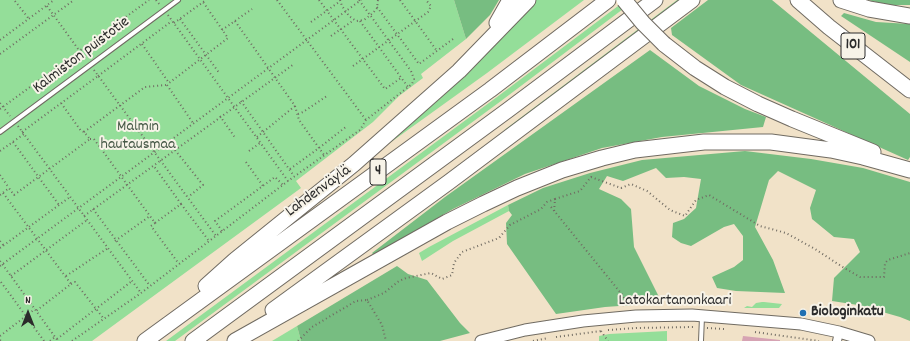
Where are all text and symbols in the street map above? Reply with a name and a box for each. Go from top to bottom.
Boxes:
street label: Kalmiston puistotie [30,13,134,99]
road number: 101 [841,33,865,59]
park label: Malmin hautausmaa [101,118,175,156]
road number: 4 [370,159,386,185]
street label: Lahdenväylä [283,162,355,222]
street label: Latokartanonkaari [619,292,731,312]
north arrow [8,293,48,333]
text: N [25,293,31,309]
place label: Biologinkatu [811,303,884,323]
marker: Biologinkatu [798,308,808,318]

